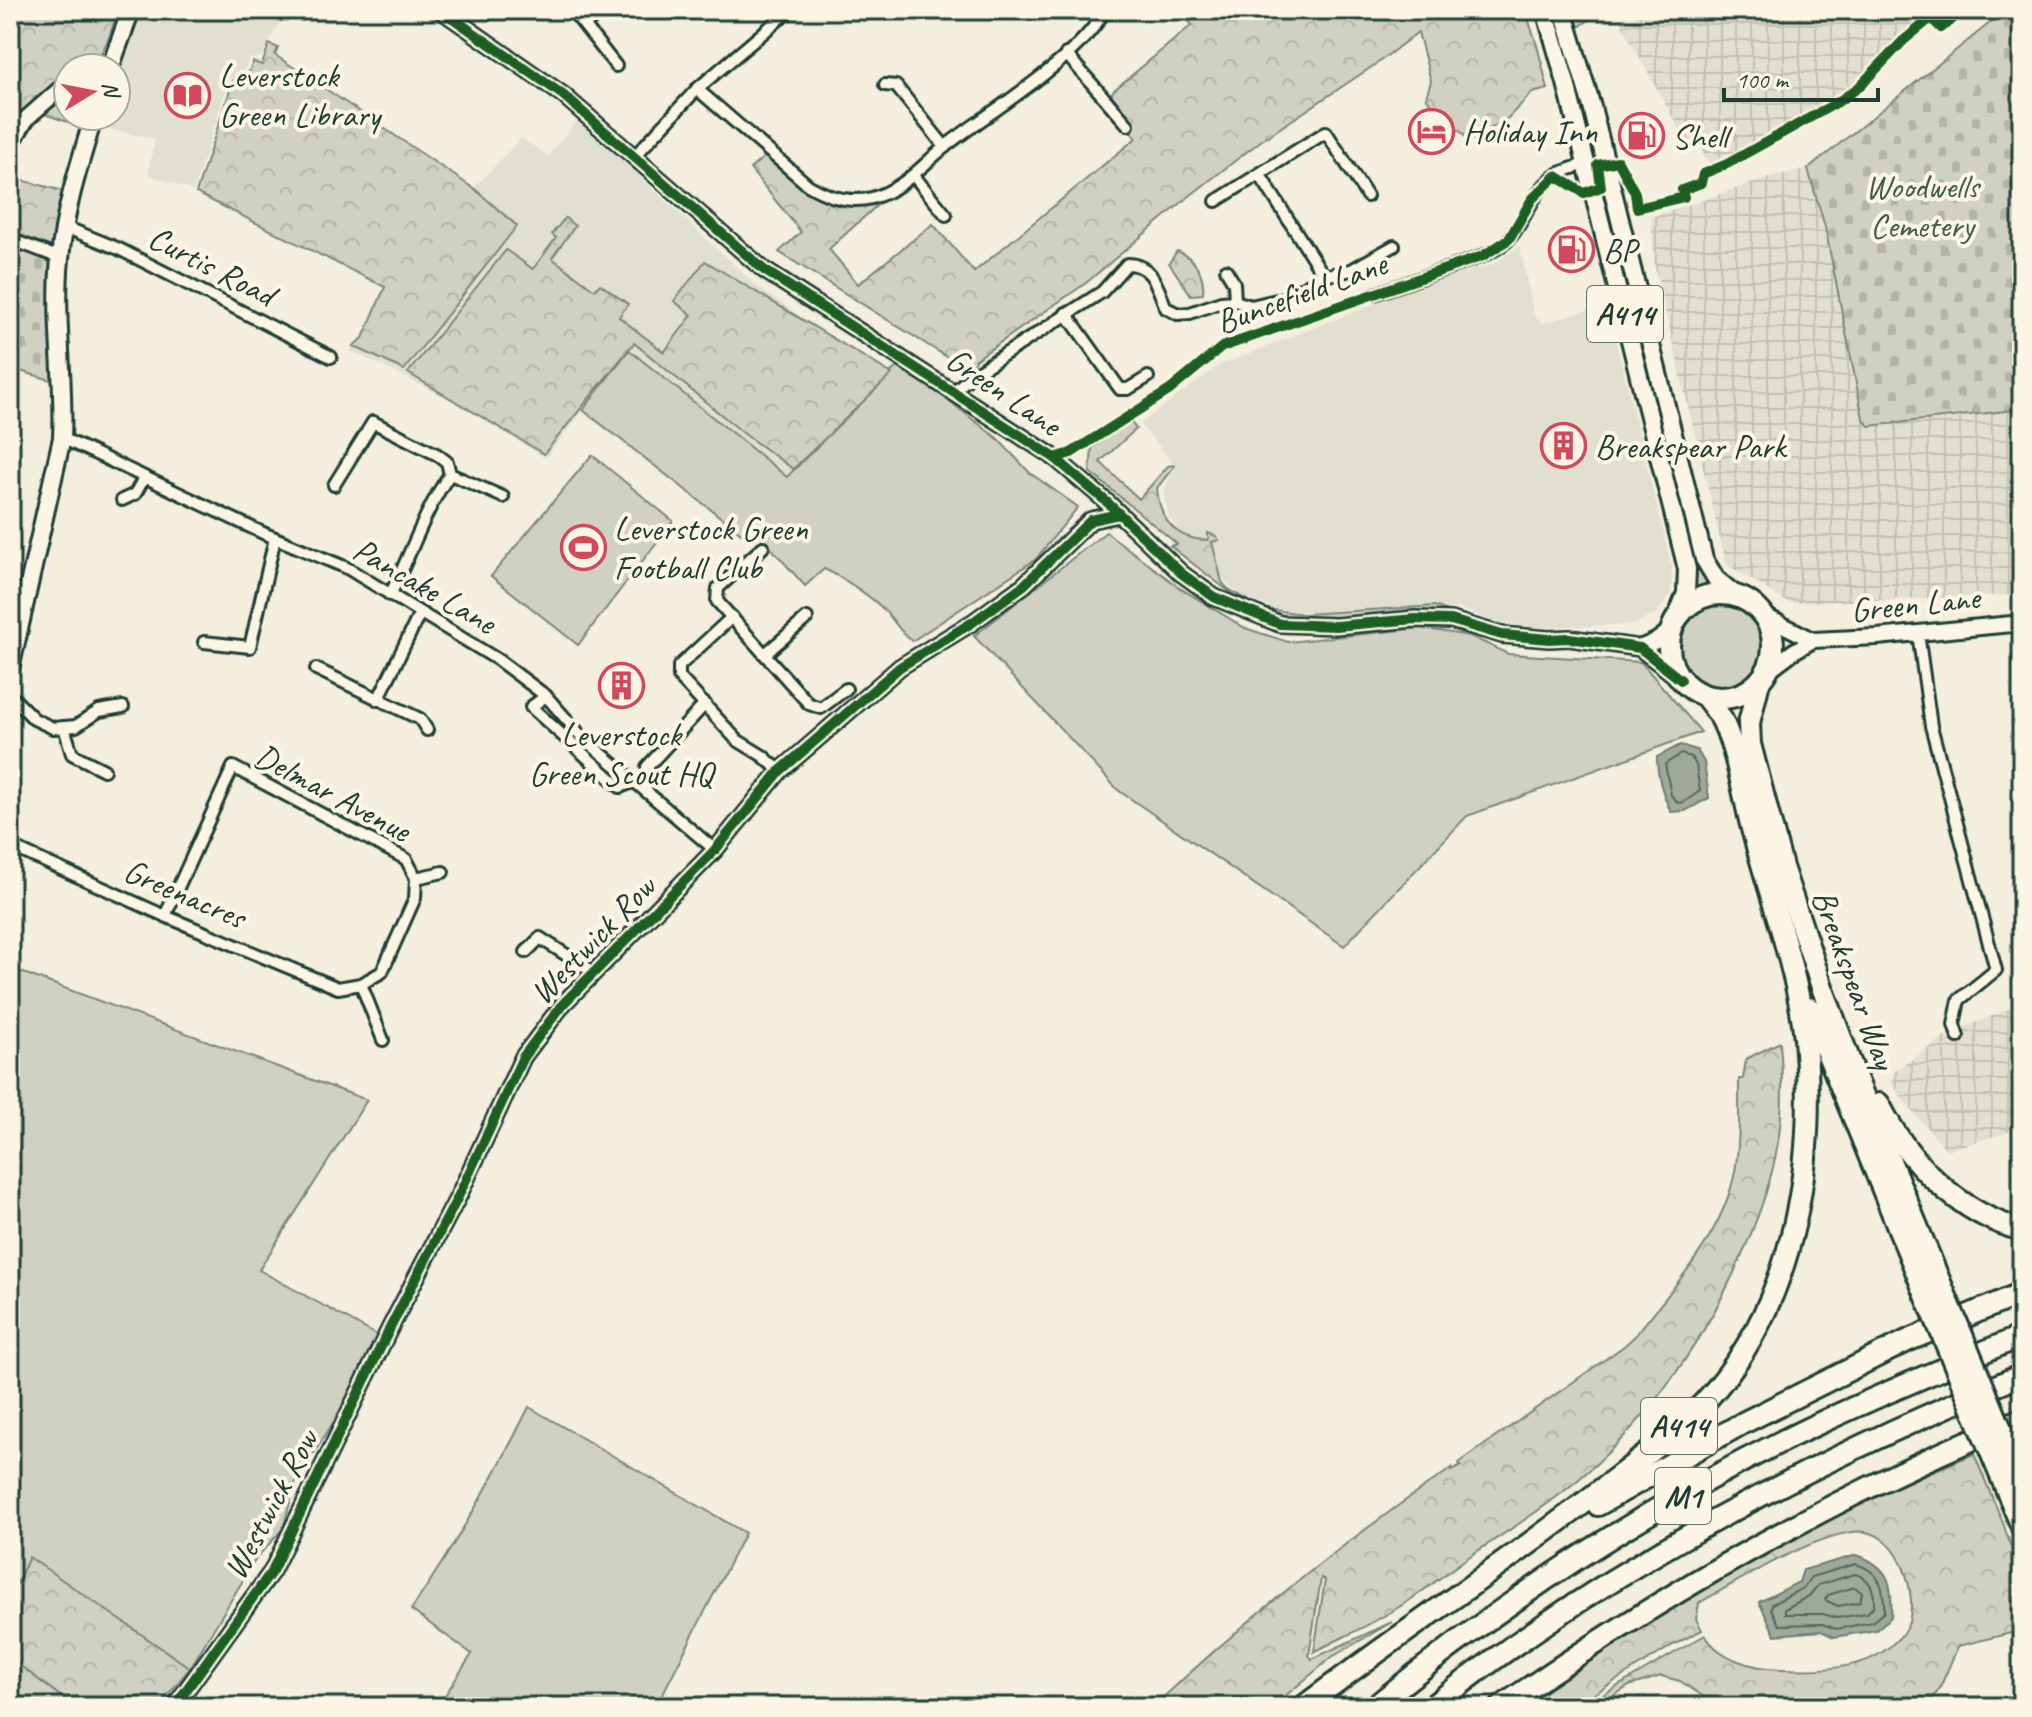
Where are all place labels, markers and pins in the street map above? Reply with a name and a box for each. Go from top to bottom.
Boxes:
place label: Leverstock Green Library [219,54,383,136]
library icon: Leverstock Green Library [164,71,212,119]
hotel icon: Holiday Inn [1408,107,1456,155]
place label: Holiday Inn [1463,110,1598,153]
fuel station icon: Shell [1617,112,1665,160]
place label: Shell [1672,115,1734,158]
fuel station icon: BP [1548,226,1596,274]
place label: BP [1603,229,1640,272]
building icon: Breakspear Park [1540,422,1588,470]
place label: Breakspear Park [1595,425,1788,468]
place label: Leverstock Green Football Club [614,507,808,589]
sports icon: Leverstock Green Football Club [559,524,607,572]
building icon: Leverstock Green Scout HQ [597,662,645,710]
place label: Leverstock Green Scout HQ [529,713,717,795]

